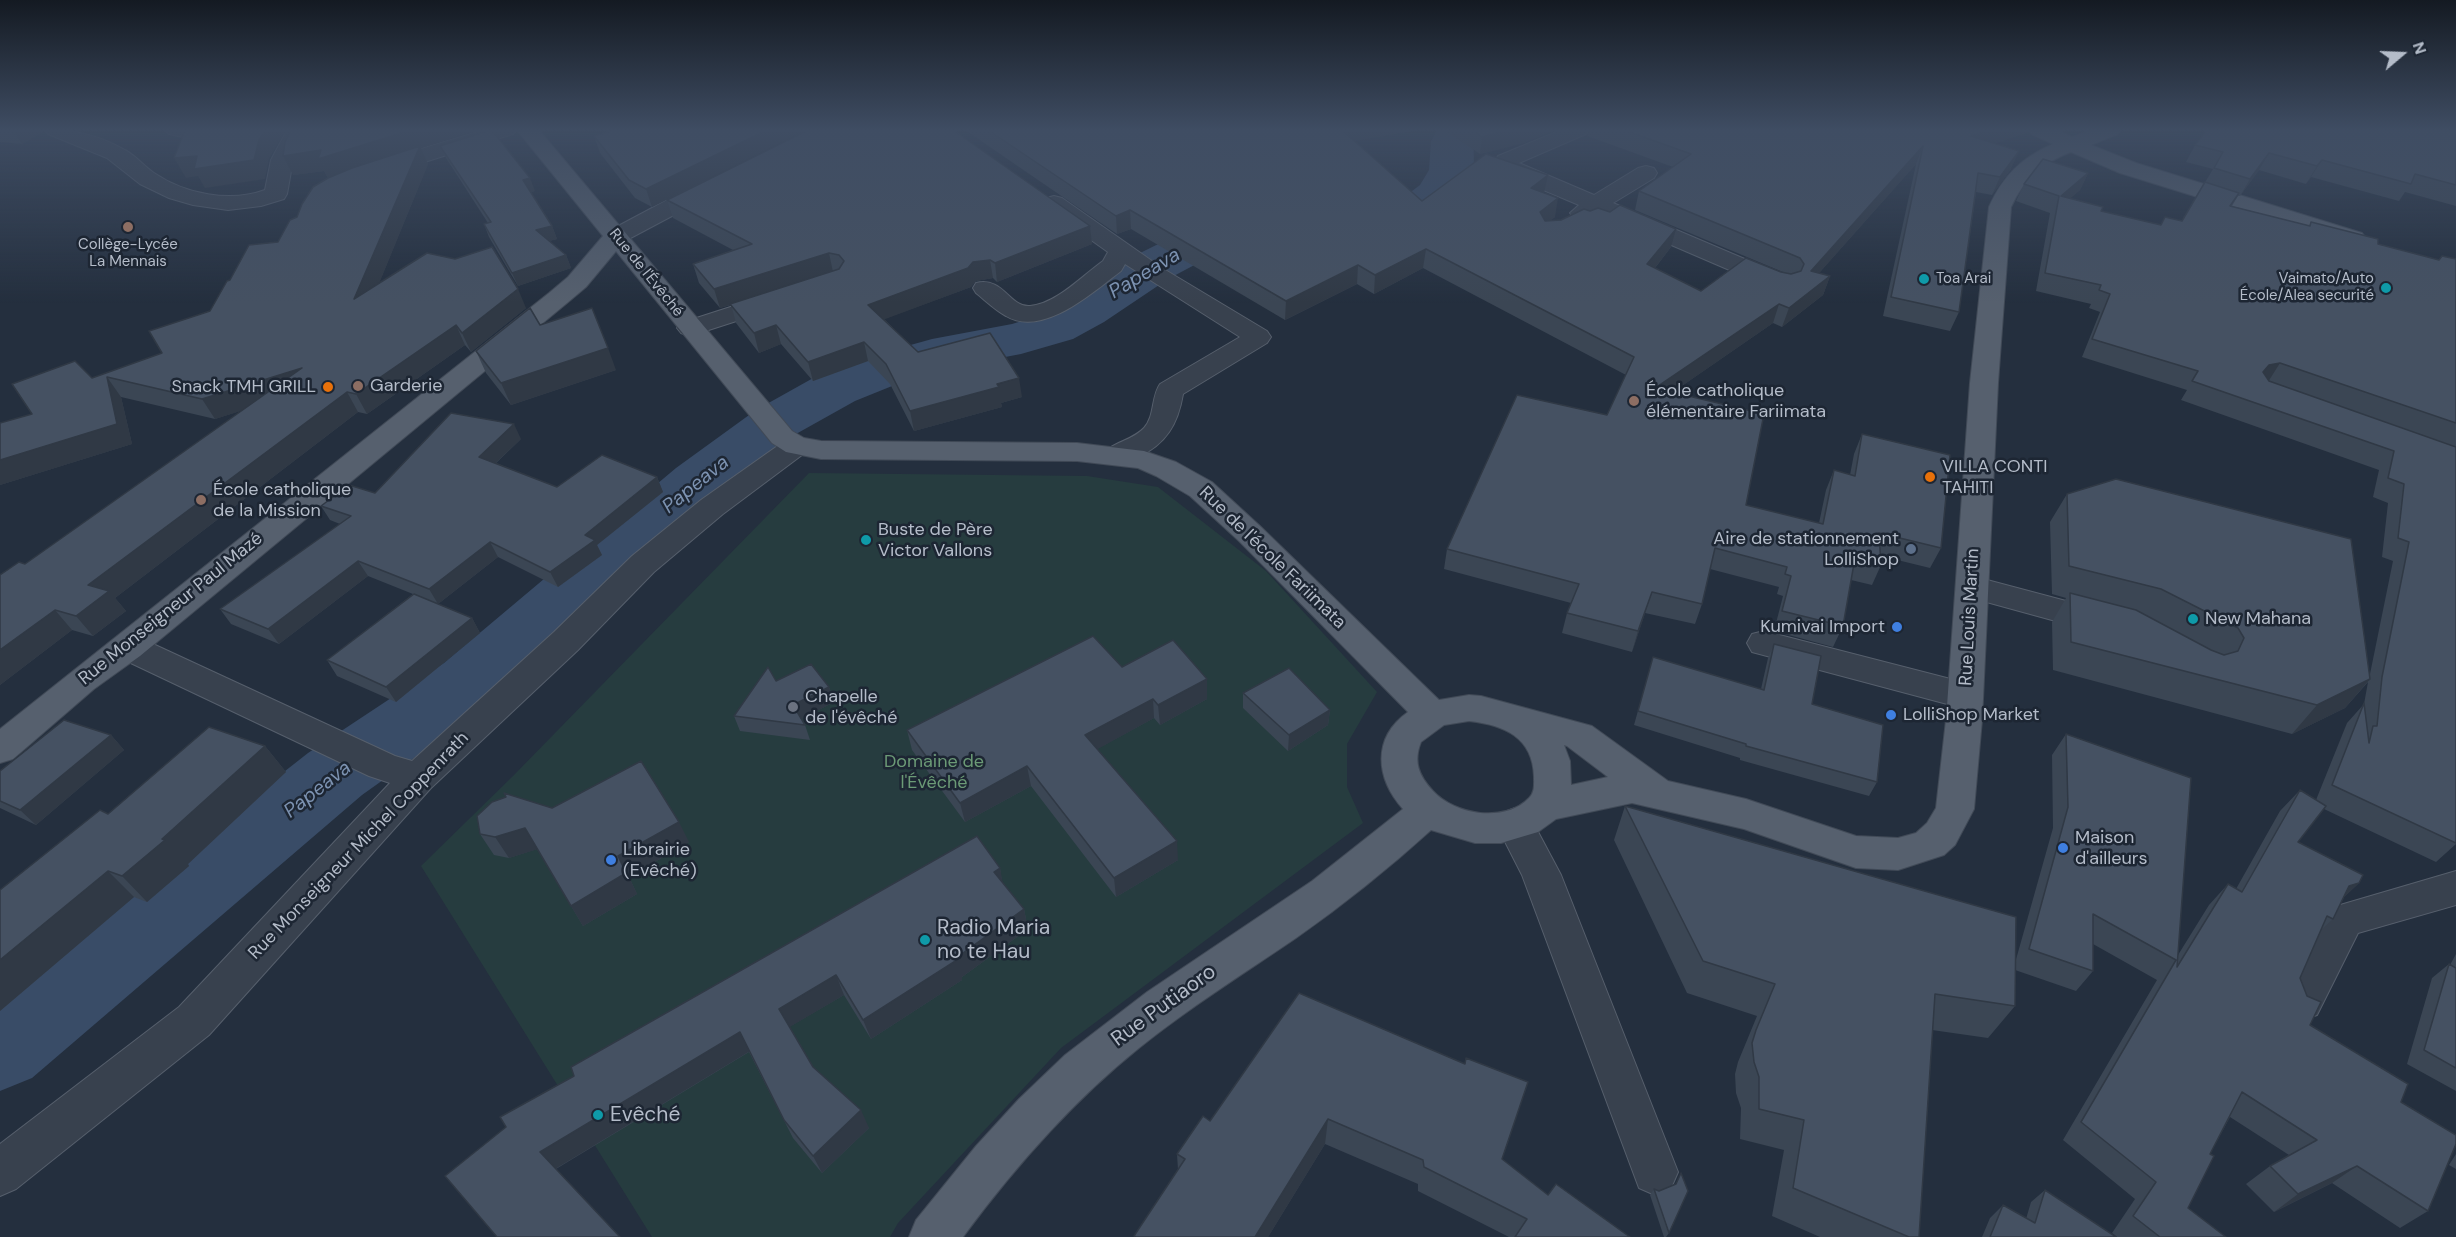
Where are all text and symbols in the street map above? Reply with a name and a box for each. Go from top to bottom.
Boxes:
north arrow [2372,24,2432,84]
text: N [2408,39,2431,57]
marker: Collège-Lycée La Mennais [121,220,135,234]
street label: Rue de l'Évêché [605,225,687,321]
place label: Collège-Lycée La Mennais [78,236,178,271]
water label: Papeava [1105,243,1185,305]
place label: Toa Arai [1936,270,1991,288]
place label: Vaimato/Auto École/Alea securité [2240,270,2374,305]
marker: Toa Arai [1917,272,1931,286]
marker: Vaimato/Auto École/Alea securité [2379,281,2393,295]
place label: Garderie [370,375,442,397]
place label: Snack TMH GRILL [171,376,316,398]
marker: Garderie [351,379,365,393]
marker: Snack TMH GRILL [321,380,335,394]
place label: École catholique élémentaire Fariimata [1646,380,1826,422]
marker: École catholique élémentaire Fariimata [1627,394,1641,408]
water label: Papeava [658,451,734,519]
place label: VILLA CONTI TAHITI [1942,456,2048,498]
marker: VILLA CONTI TAHITI [1923,470,1937,484]
place label: École catholique de la Mission [213,479,351,522]
street label: Rue de l'école Fariimata [1194,482,1350,634]
marker: École catholique de la Mission [194,493,208,507]
place label: Buste de Père Victor Vallons [878,519,993,562]
street label: Rue Monseigneur Paul Mazé [75,528,267,690]
place label: Aire de stationnement LolliShop [1713,528,1899,570]
marker: Buste de Père Victor Vallons [859,533,873,547]
marker: Aire de stationnement LolliShop [1904,542,1918,556]
street label: Rue Louis Martin [1956,548,1984,686]
place label: New Mahana [2205,608,2311,630]
marker: New Mahana [2186,612,2200,626]
place label: Kumivai Import [1760,616,1885,638]
marker: Kumivai Import [1890,620,1904,634]
place label: Chapelle de l'évêché [805,686,897,728]
marker: Chapelle de l'évêché [786,700,800,714]
place label: LolliShop Market [1903,704,2040,726]
marker: LolliShop Market [1884,708,1898,722]
street label: Rue Monseigneur Michel Coppenrath [244,728,474,964]
park label: Domaine de l'Évêché [884,751,984,794]
water label: Papeava [280,756,356,824]
place label: Maison d'ailleurs [2075,827,2148,870]
place label: Librairie (Evêché) [623,839,697,882]
marker: Maison d'ailleurs [2056,841,2070,855]
marker: Librairie (Evêché) [604,853,618,867]
place label: Radio Maria no te Hau [937,915,1050,965]
marker: Radio Maria no te Hau [918,933,932,947]
street label: Rue Putiaoro [1107,960,1221,1052]
place label: Evêché [610,1102,680,1128]
marker: Evêché [591,1108,605,1122]

